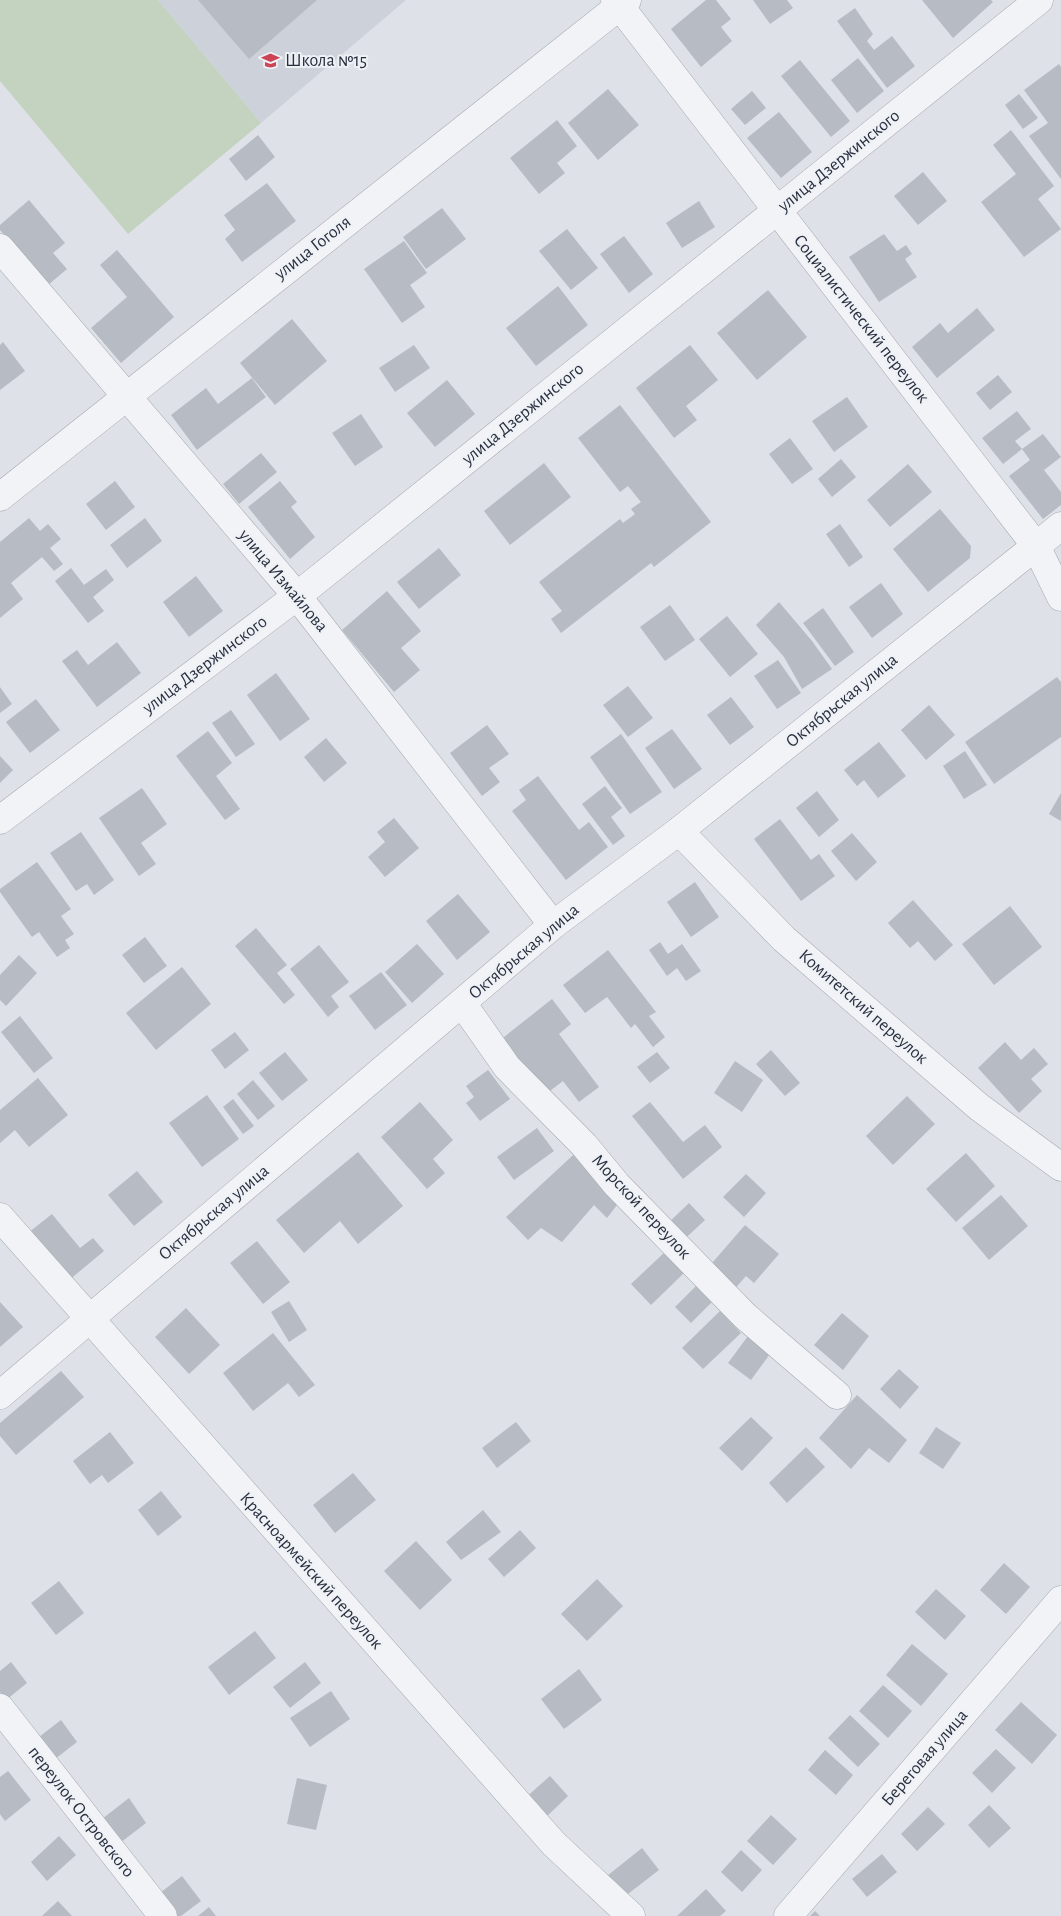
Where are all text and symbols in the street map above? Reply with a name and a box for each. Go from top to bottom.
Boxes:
school or university icon: Школа №15 [261,51,281,71]
place label: Школа №15 [285,52,367,70]
street label: улица Дзержинского [774,107,903,216]
street label: улица Гоголя [271,213,355,284]
street label: Социалистический переулок [790,231,933,407]
street label: улица Дзержинского [458,360,587,469]
street label: улица Измайлова [234,526,331,636]
street label: улица Дзержинского [139,613,271,718]
street label: Октябрьская улица [782,650,901,751]
street label: Октябрьская улица [465,900,583,1003]
street label: Комитетский переулок [795,946,932,1068]
street label: Морской переулок [588,1151,694,1263]
street label: Октябрьская улица [155,1161,273,1264]
street label: Красноармейский переулок [236,1489,386,1653]
street label: Береговая улица [879,1706,971,1810]
street label: переулок Островского [24,1743,138,1881]

